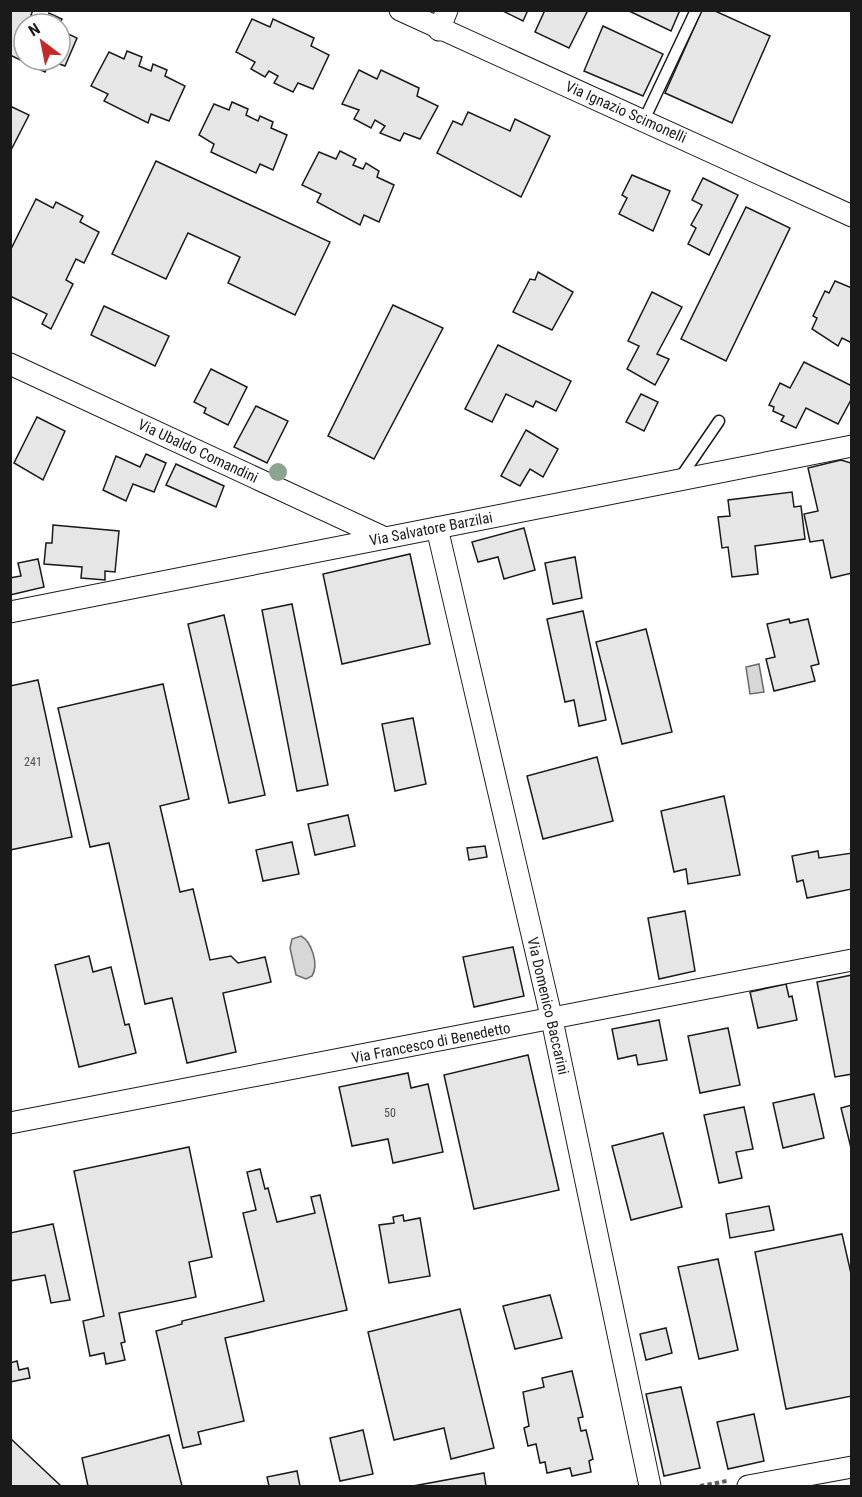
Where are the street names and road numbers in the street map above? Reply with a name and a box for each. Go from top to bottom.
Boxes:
street label: Via Ignazio Scimonelli [563,77,689,147]
street label: Via Ubaldo Comandini [135,415,261,487]
street label: Via Salvatore Barzilai [368,508,494,550]
street label: Via Domenico Baccarini [523,935,573,1077]
street label: Via Francesco di Benedetto [350,1019,512,1067]

